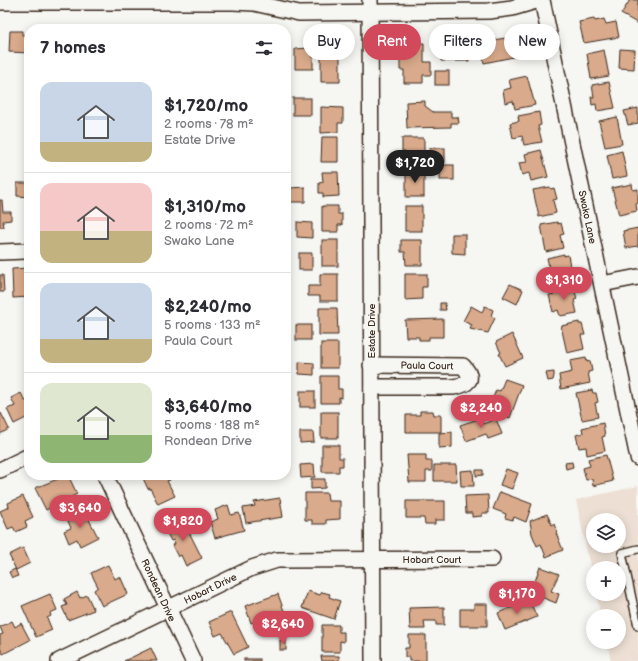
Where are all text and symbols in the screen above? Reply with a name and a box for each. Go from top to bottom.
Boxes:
chip: Buy [303,24,355,60]
chip: Rent [363,24,421,60]
chip: Filters [429,24,496,60]
chip: New [504,24,560,60]
icon: filters [253,37,275,59]
text: 7 homes [40,38,106,58]
text: $1,720/mo [164,96,248,116]
icon: home [72,98,120,146]
text: 2 rooms · 78 m² [164,116,254,132]
text: Estate Drive [164,132,235,148]
pin: $1,720 [382,150,448,184]
text: $1,720 [395,155,435,171]
street label: Swako Lane [576,189,599,245]
text: $1,310/mo [164,197,246,217]
icon: home [72,199,120,247]
text: 2 rooms · 72 m² [164,217,254,233]
text: Swako Lane [164,233,234,249]
pin: $1,310 [531,267,597,301]
text: $1,310 [545,272,583,288]
text: $2,240/mo [164,297,251,317]
icon: home [72,299,120,347]
street label: Estate Drive [366,303,378,358]
text: 5 rooms · 133 m² [164,317,261,333]
text: Paula Court [164,333,233,349]
street label: Paula Court [401,360,453,372]
pin: $2,240 [448,395,514,429]
text: $3,640/mo [164,397,252,417]
icon: home [72,399,120,447]
text: $2,240 [460,400,502,416]
text: 5 rooms · 188 m² [164,417,260,433]
text: Rondean Drive [164,433,252,449]
pin: $3,640 [47,495,113,529]
text: $3,640 [59,500,101,516]
pin: $1,820 [150,508,216,542]
text: $1,820 [163,513,203,529]
map controls [586,513,626,649]
button: layers [586,513,626,553]
street label: Hobart Court [403,554,461,566]
street label: Rondean Drive [138,557,178,624]
button: + [586,561,626,601]
street label: Hobart Drive [182,571,239,607]
pin: $1,170 [484,581,550,615]
text: $1,170 [498,586,536,602]
button: − [586,609,626,649]
pin: $2,640 [250,611,316,645]
text: $2,640 [262,616,304,632]

